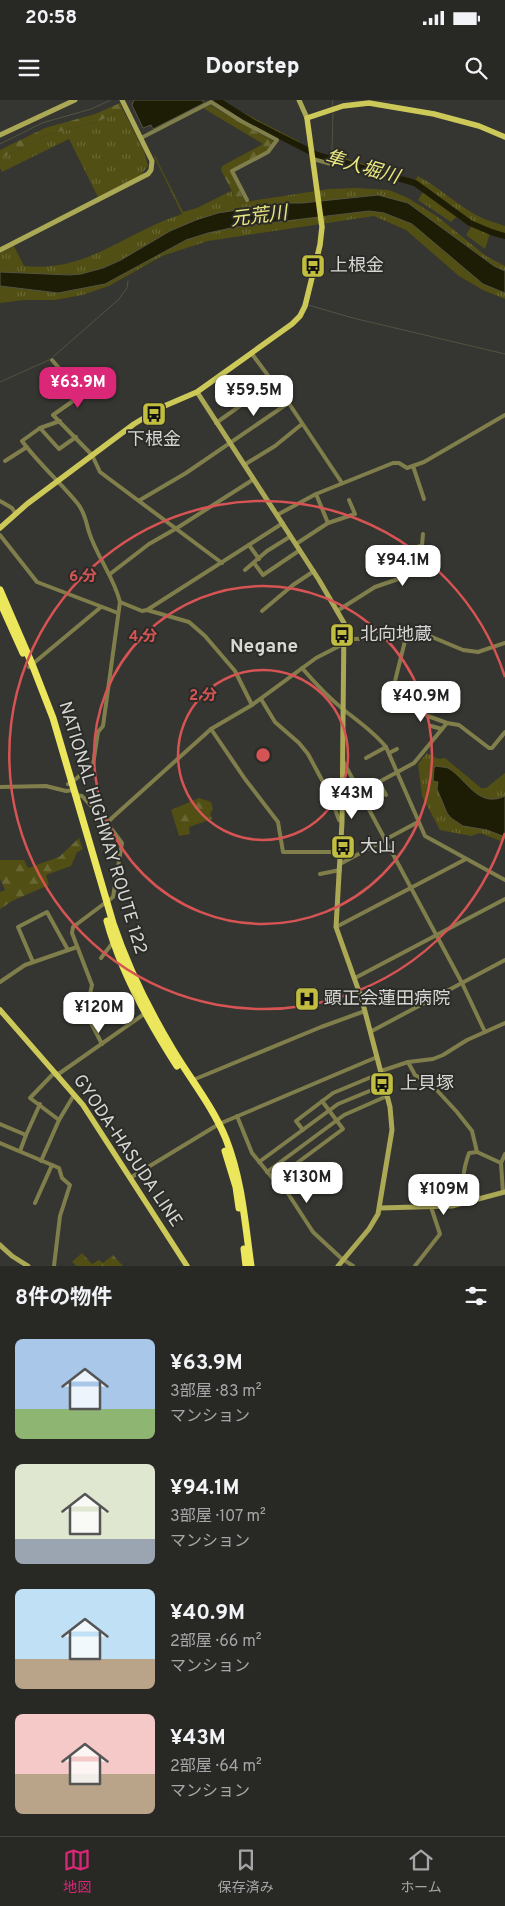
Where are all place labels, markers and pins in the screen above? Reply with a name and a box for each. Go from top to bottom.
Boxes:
bus stop icon: 上根金 [300,253,326,279]
place label: 上根金 [330,255,384,278]
pin: ¥63.9M [37,366,119,409]
pin: ¥59.5M [213,374,295,417]
bus stop icon: 下根金 [141,401,167,427]
place label: 下根金 [127,429,181,452]
pin: ¥94.1M [362,544,444,587]
bus stop icon: 北向地蔵 [329,622,355,648]
place label: 北向地蔵 [360,624,432,647]
pin: ¥40.9M [380,680,462,723]
centre of rings [254,746,272,764]
pin: ¥43M [322,778,382,820]
bus stop icon: 大山 [330,834,356,860]
place label: 大山 [360,836,396,859]
hospital icon: 顕正会蓮田病院 [294,986,320,1012]
place label: 顕正会蓮田病院 [324,988,450,1011]
pin: ¥120M [64,992,134,1034]
bus stop icon: 上貝塚 [369,1071,395,1097]
place label: 上貝塚 [400,1073,454,1096]
pin: ¥130M [272,1162,342,1204]
pin: ¥109M [409,1174,479,1216]

